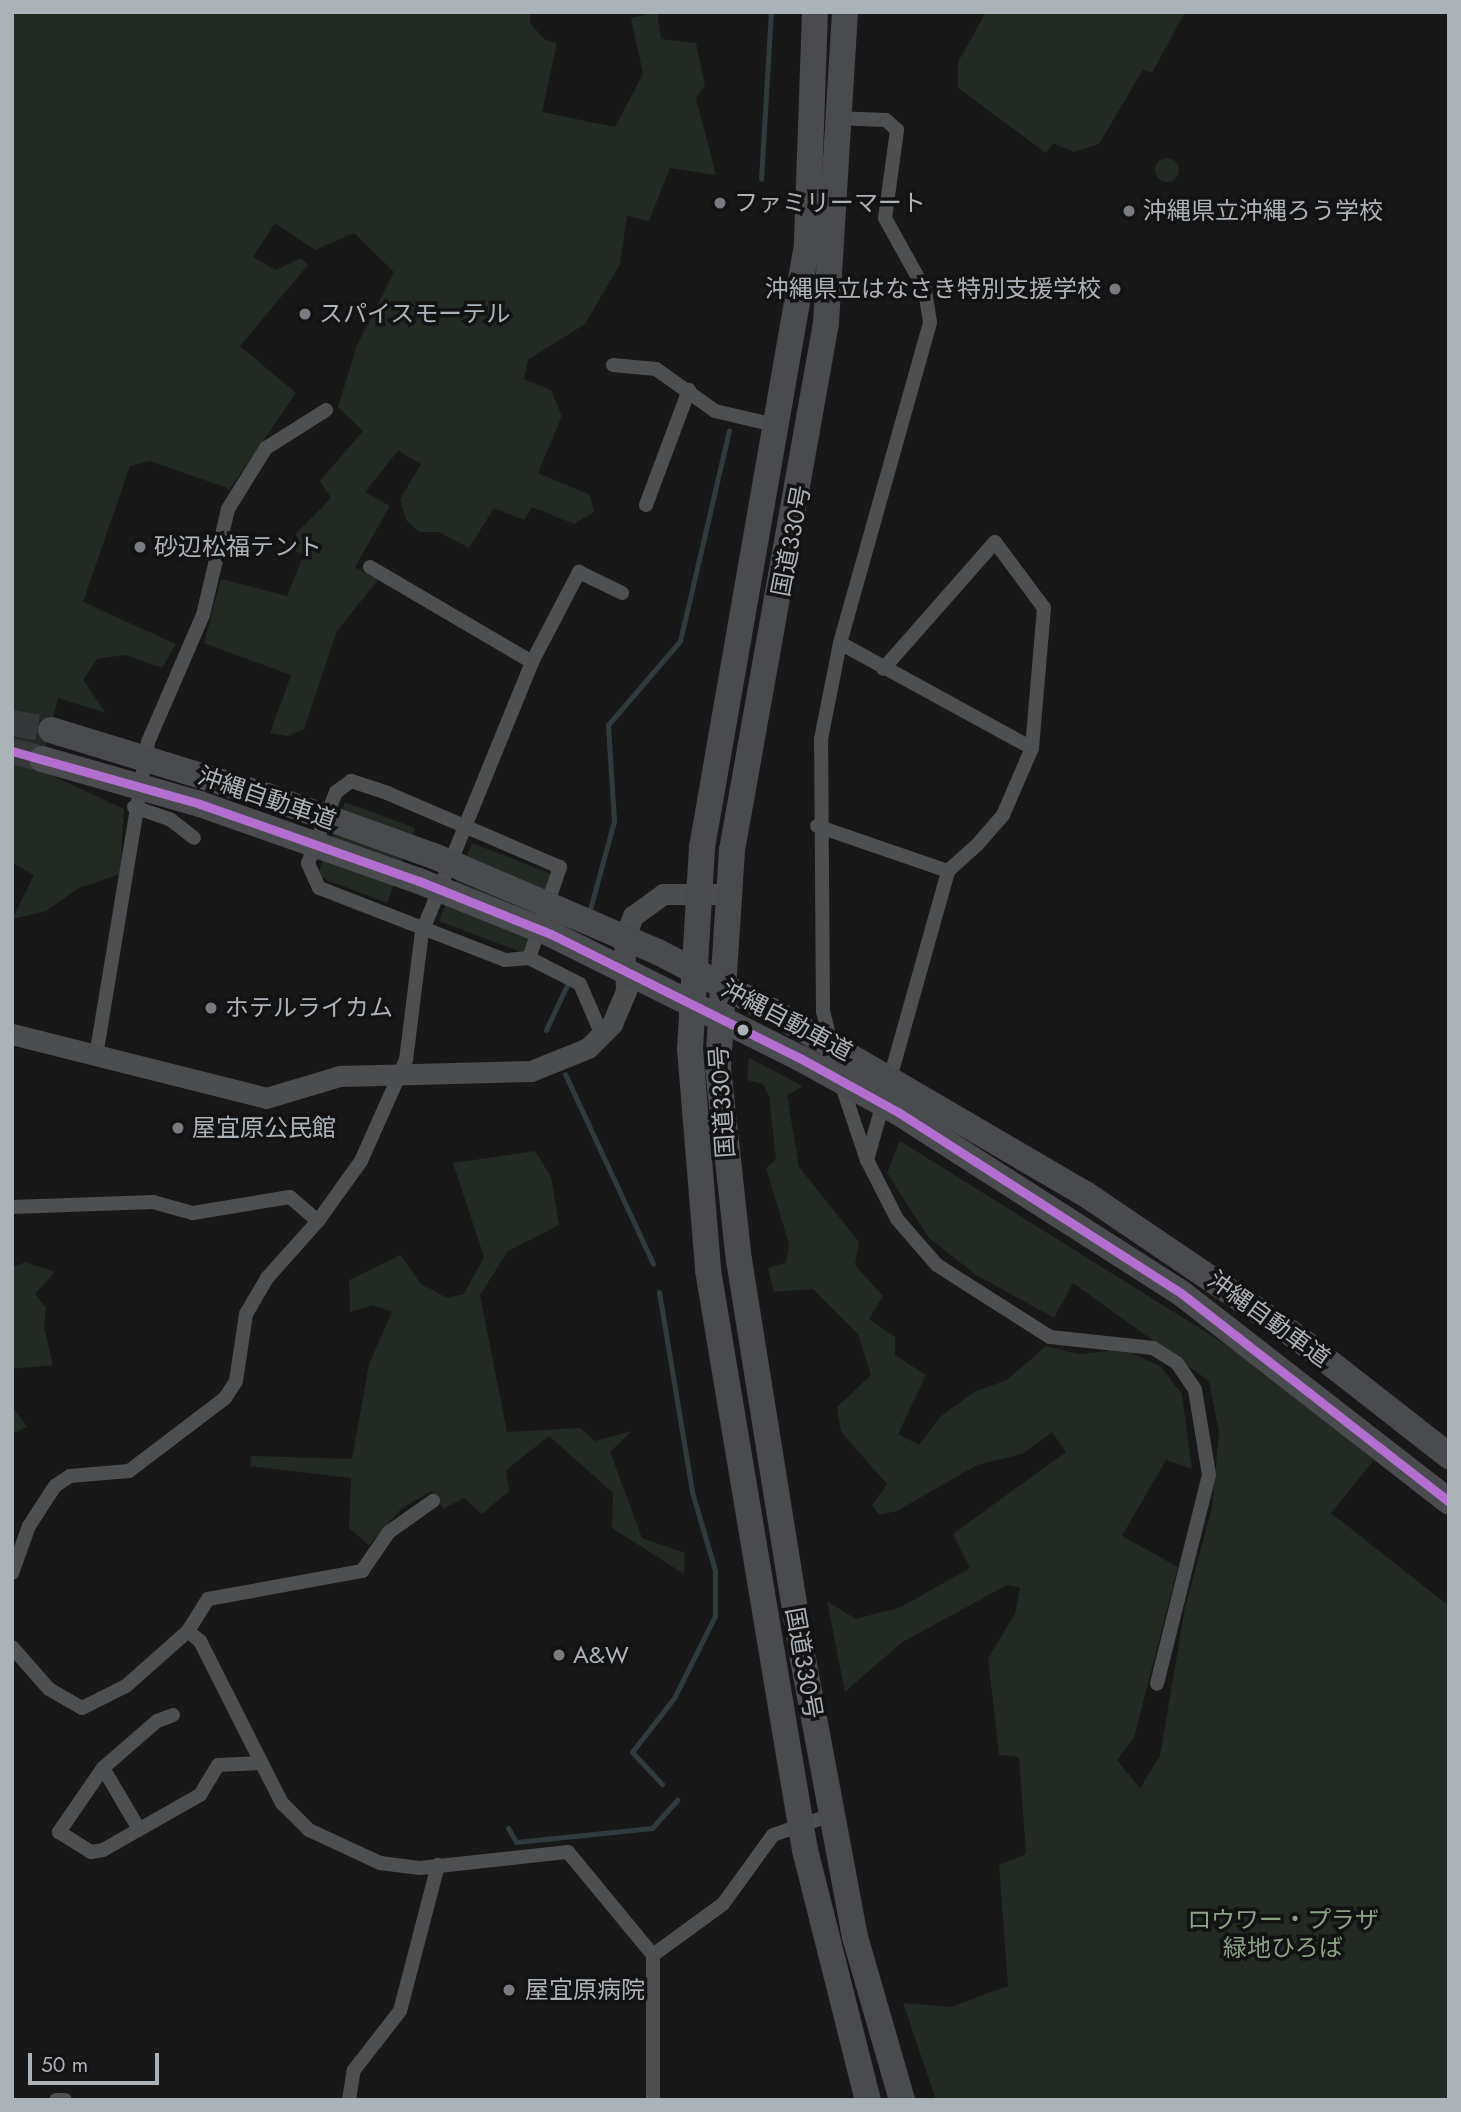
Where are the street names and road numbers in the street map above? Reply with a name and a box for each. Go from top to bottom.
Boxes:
street label: 国道330号 [766,483,816,599]
street label: 沖縄自動車道 [194,761,340,835]
street label: 沖縄自動車道 [717,973,857,1067]
street label: 国道330号 [704,1045,740,1159]
street label: 沖縄自動車道 [1202,1265,1336,1373]
street label: 国道330号 [780,1605,828,1721]

